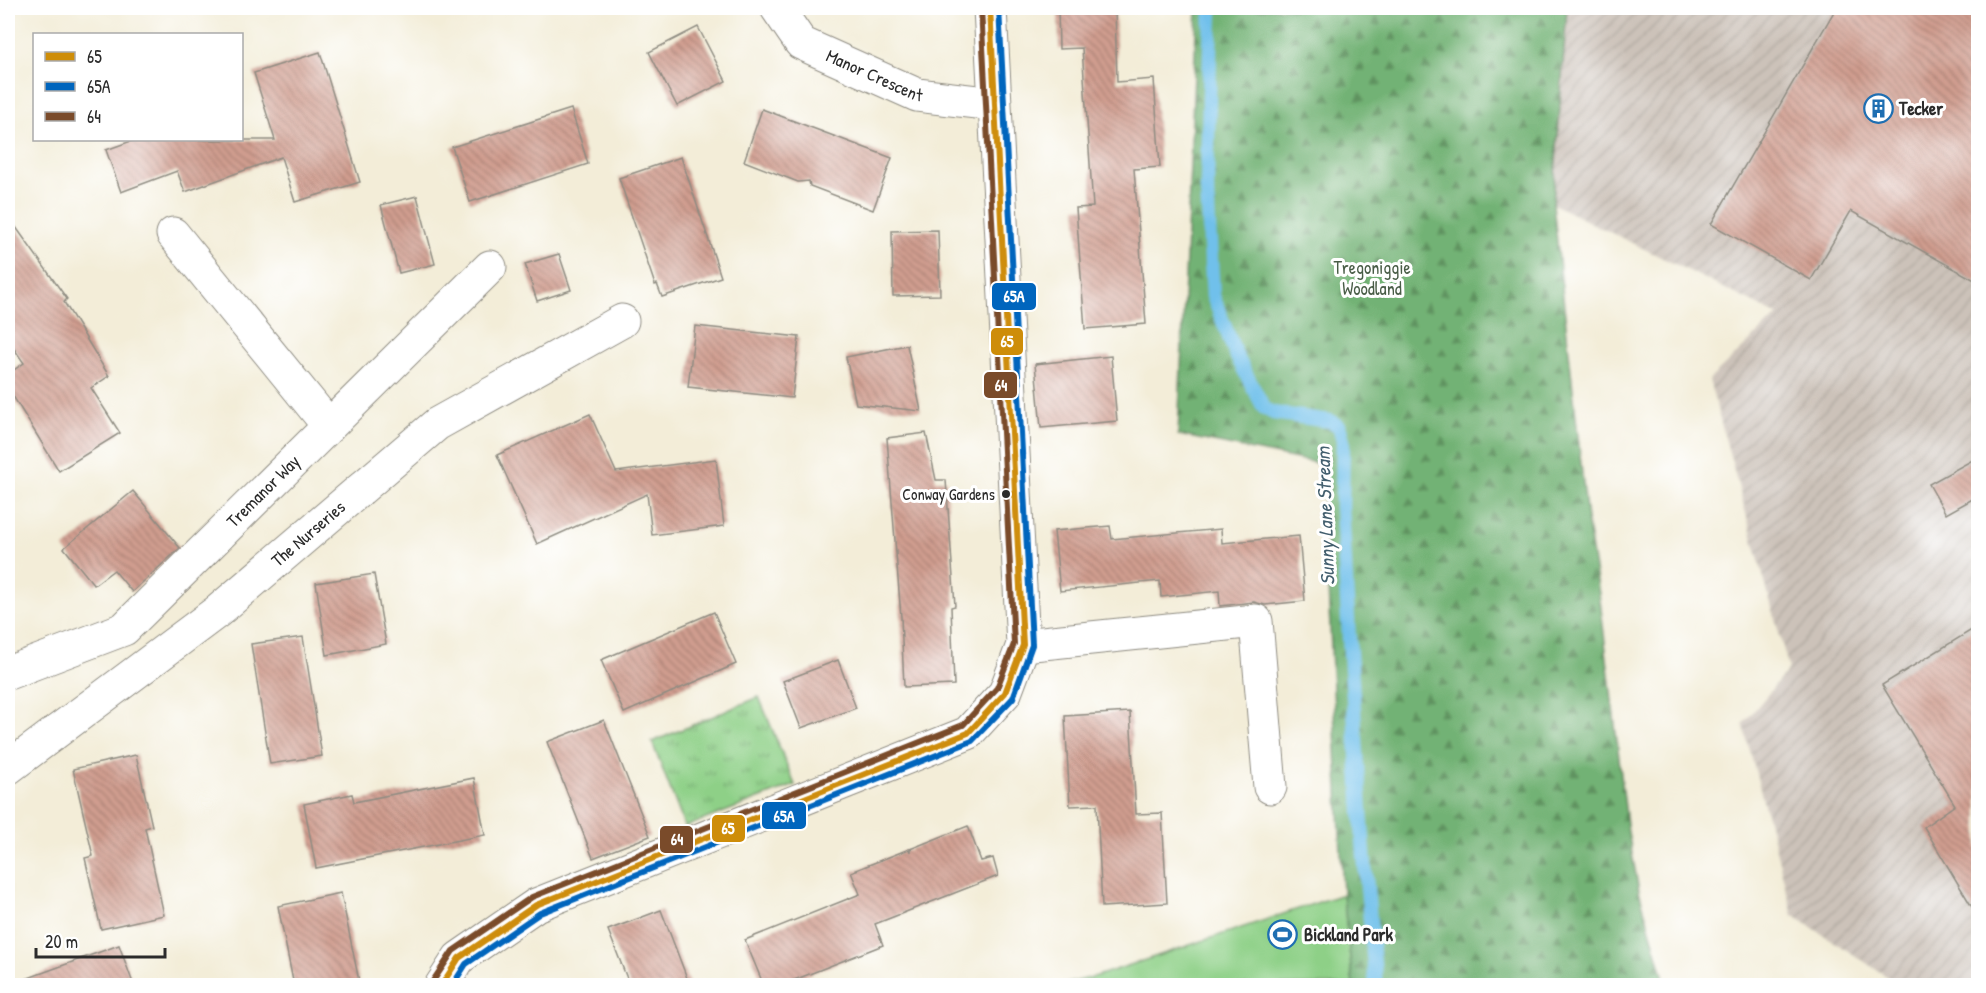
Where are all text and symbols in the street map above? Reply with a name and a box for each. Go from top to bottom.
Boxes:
legend [33,33,243,141]
street label: Manor Crescent [822,43,925,108]
text: 65 [87,44,102,69]
text: 65A [87,74,111,99]
building icon: Tecker [1862,93,1894,125]
place label: Tecker [1898,96,1943,121]
text: 64 [87,104,101,129]
park label: Tregoniggie Woodland [1333,255,1411,301]
line badge: 65A [991,282,1037,311]
text: 65A [1004,285,1025,307]
line badge: 65 [990,327,1024,356]
text: 65 [1000,330,1014,352]
line badge: 64 [983,371,1018,399]
text: 64 [995,374,1007,396]
water label: Sunny Lane Stream [1309,445,1341,586]
street label: Tremanor Way [221,449,305,533]
place label: Conway Gardens [902,483,995,505]
marker: Conway Gardens [1000,488,1012,500]
street label: The Nurseries [266,495,350,572]
line badge: 65A [761,801,807,830]
text: 65A [774,805,795,827]
line badge: 65 [711,814,746,843]
text: 65 [721,817,735,839]
line badge: 64 [659,825,694,854]
text: 64 [671,828,683,850]
sports icon: Bickland Park [1267,919,1299,951]
scale bar [36,921,165,959]
place label: Bickland Park [1304,922,1393,947]
text: 20 m [45,929,78,954]

